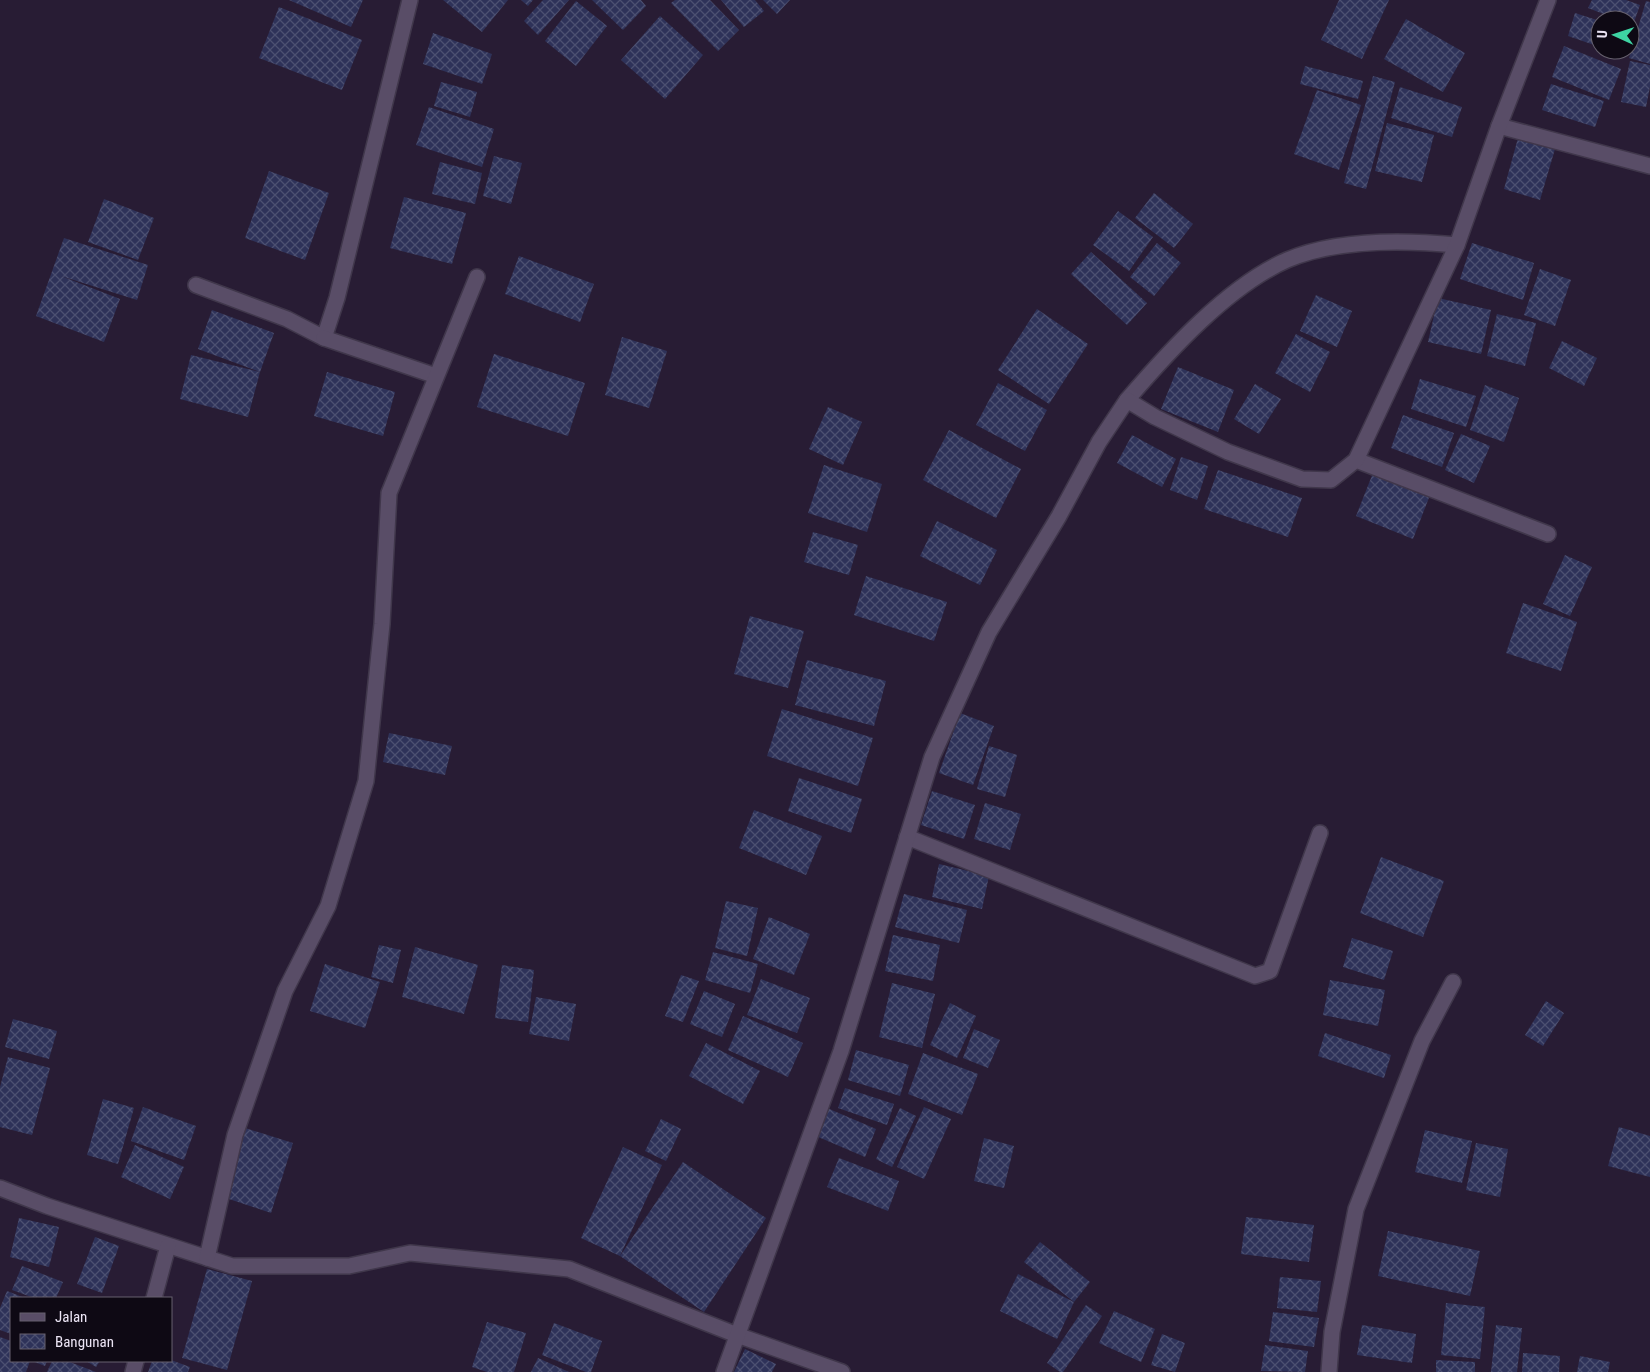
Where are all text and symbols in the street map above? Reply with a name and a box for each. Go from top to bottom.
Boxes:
north arrow [1590,10,1640,60]
text: U [1594,30,1610,39]
legend [10,1297,172,1362]
text: Jalan [55,1308,87,1326]
text: Bangunan [55,1333,114,1351]

